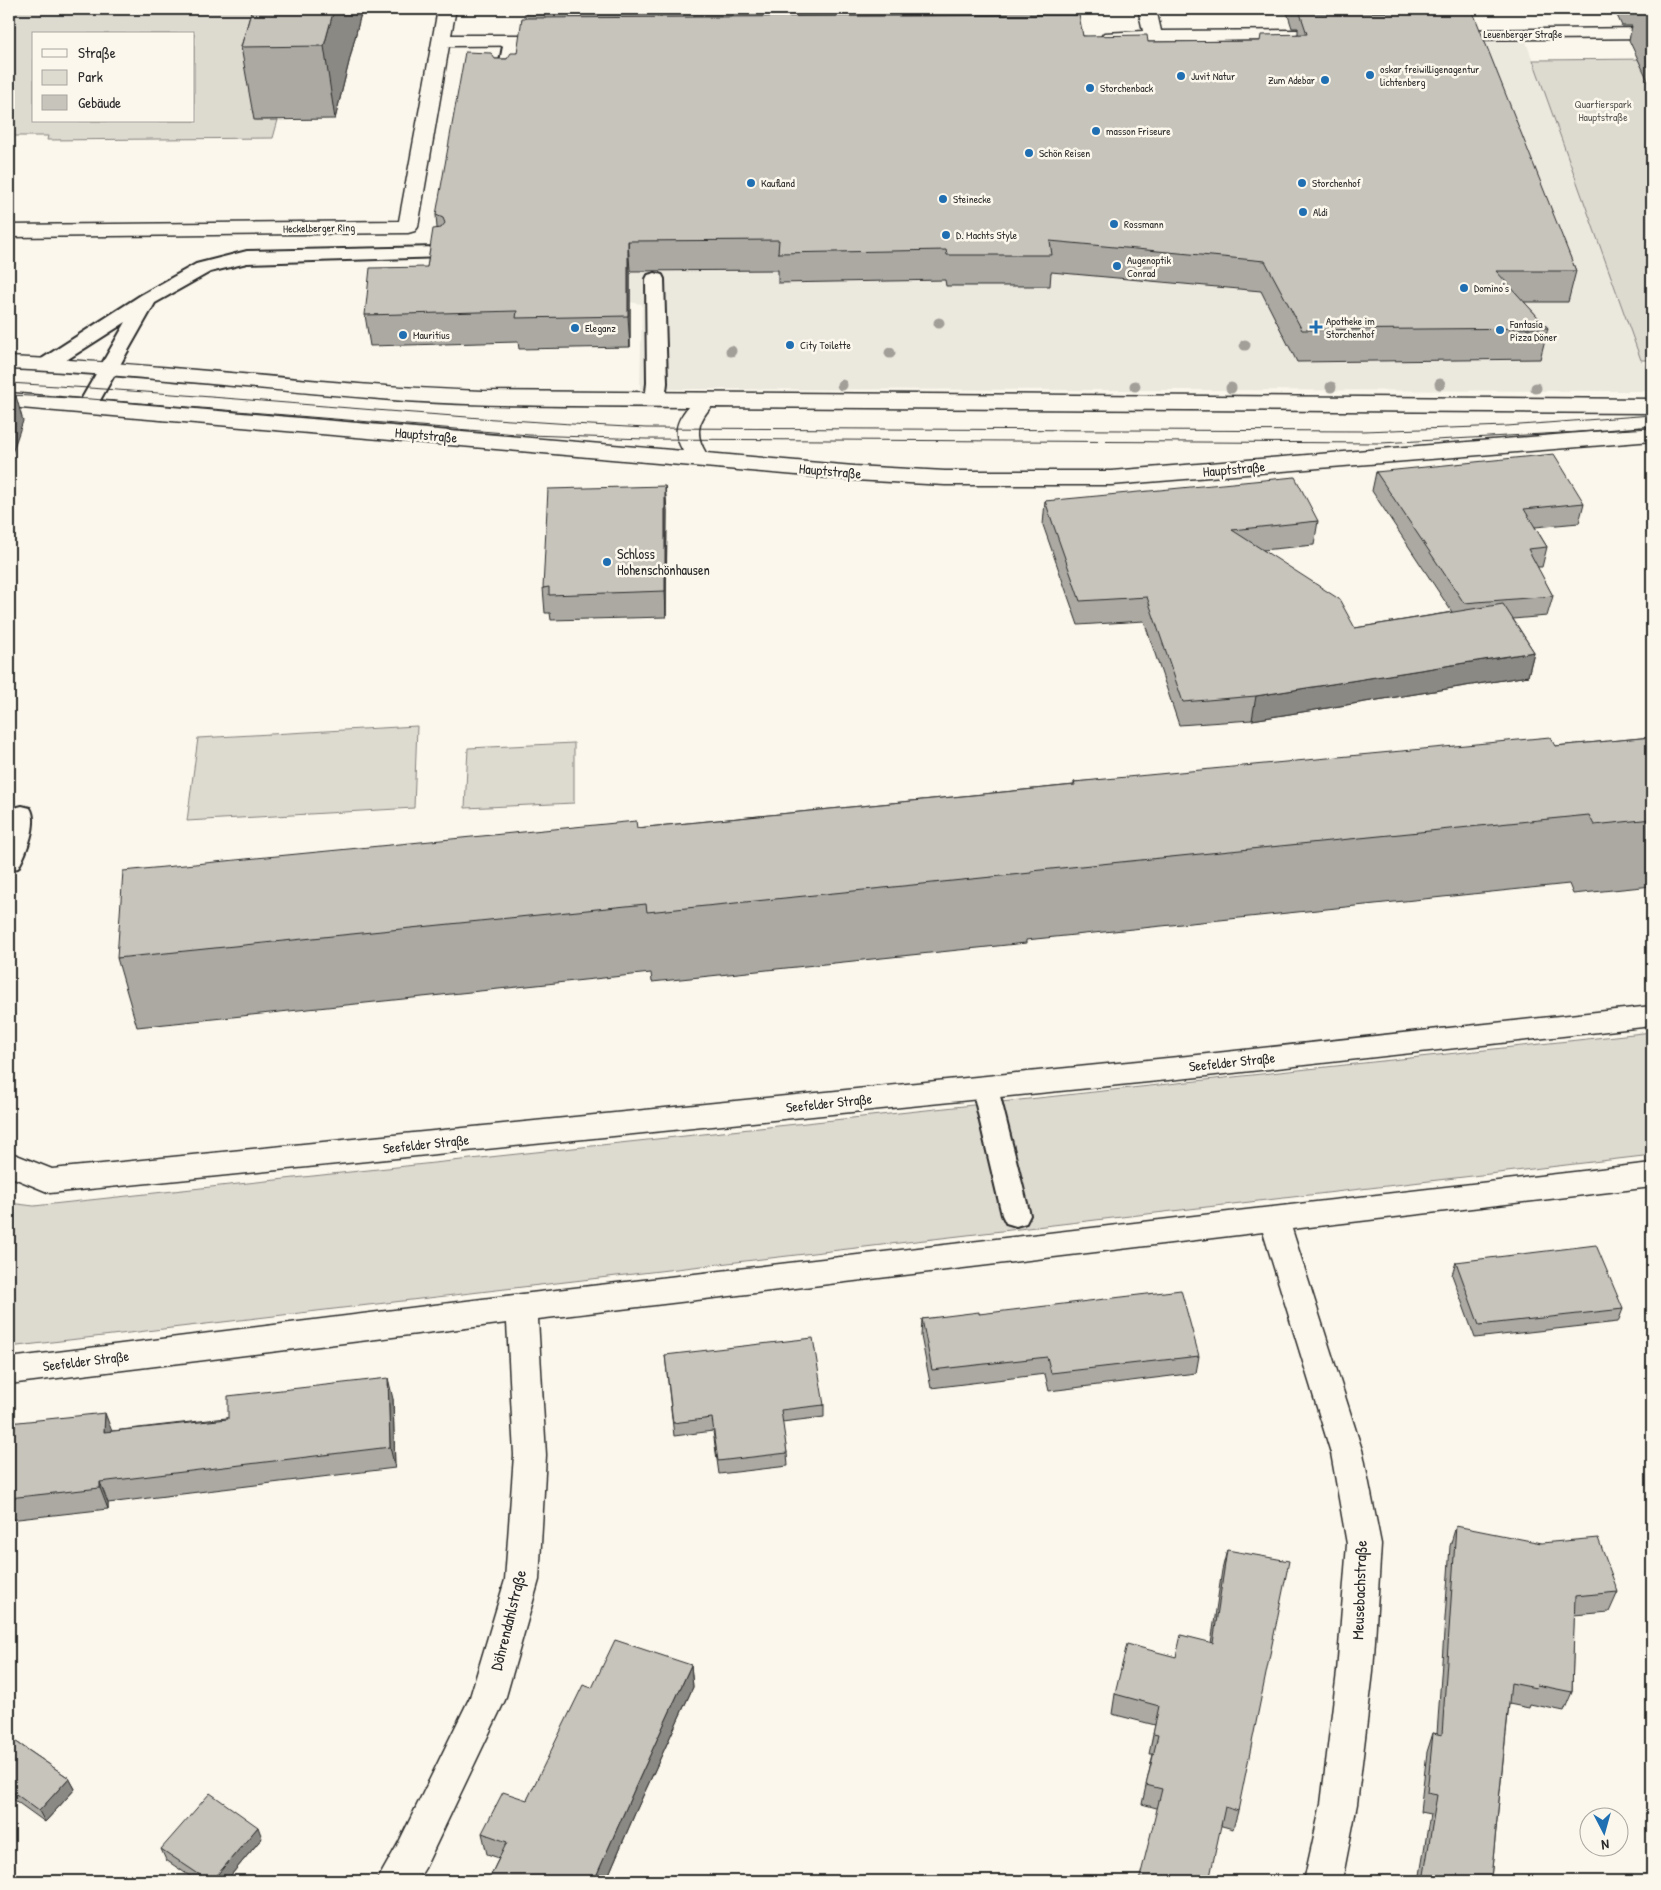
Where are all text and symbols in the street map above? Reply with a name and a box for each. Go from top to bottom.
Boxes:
street label: Leuenberger Straße [1484,27,1563,41]
legend [32,32,195,122]
text: Straße [78,42,116,63]
place label: oskar freiwilligenagentur lichtenberg [1380,62,1480,89]
text: Park [78,66,103,87]
place label: Juvit Natur [1191,69,1236,83]
marker: oskar freiwilligenagentur lichtenberg [1364,69,1376,81]
marker: Juvit Natur [1175,70,1187,82]
place label: Zum Adebar [1268,73,1316,87]
marker: Zum Adebar [1319,74,1331,86]
place label: Storchenback [1100,81,1154,95]
marker: Storchenback [1084,82,1096,94]
text: Gebäude [78,92,121,113]
park label: Quartierspark Hauptstraße [1574,97,1632,124]
place label: masson Friseure [1106,124,1171,138]
marker: masson Friseure [1090,125,1102,137]
place label: Schön Reisen [1039,146,1090,160]
marker: Schön Reisen [1023,147,1035,159]
place label: Kaufland [761,176,795,190]
place label: Storchenhof [1312,176,1361,190]
marker: Kaufland [745,177,757,189]
marker: Storchenhof [1296,177,1308,189]
place label: Steinecke [953,192,992,206]
marker: Steinecke [937,193,949,205]
place label: Aldi [1313,205,1328,219]
marker: Aldi [1297,206,1309,218]
place label: Rossmann [1124,217,1164,231]
marker: Rossmann [1108,218,1120,230]
street label: Heckelberger Ring [283,220,355,236]
place label: D. Machts Style [956,228,1018,242]
marker: D. Machts Style [940,229,952,241]
place label: Augenoptik Conrad [1127,253,1171,280]
marker: Augenoptik Conrad [1111,260,1123,272]
place label: Domino's [1474,281,1509,295]
marker: Domino's [1458,282,1470,294]
place label: Apotheke im Storchenhof [1326,314,1375,341]
place label: Fantasia Pizza Döner [1509,317,1558,344]
place label: Eleganz [585,321,616,335]
marker: Apotheke im Storchenhof [1310,321,1322,333]
marker: Eleganz [569,322,581,334]
marker: Fantasia Pizza Döner [1494,324,1506,336]
place label: Mauritius [413,328,450,342]
marker: Mauritius [397,329,409,341]
place label: City Toilette [800,338,851,352]
marker: City Toilette [784,339,796,351]
street label: Hauptstraße [394,422,458,448]
street label: Hauptstraße [1202,456,1266,482]
street label: Hauptstraße [798,458,862,484]
place label: Schloss Hohenschönhausen [617,544,710,579]
marker: Schloss Hohenschönhausen [601,556,613,568]
street label: Seefelder Straße [1188,1047,1277,1076]
street label: Seefelder Straße [785,1088,874,1117]
street label: Seefelder Straße [382,1129,471,1158]
street label: Seefelder Straße [42,1346,131,1376]
street label: Meusebachstraße [1346,1539,1372,1640]
street label: Döhrendahlstraße [485,1567,531,1673]
north arrow [1578,1808,1628,1858]
text: N [1600,1836,1610,1855]

